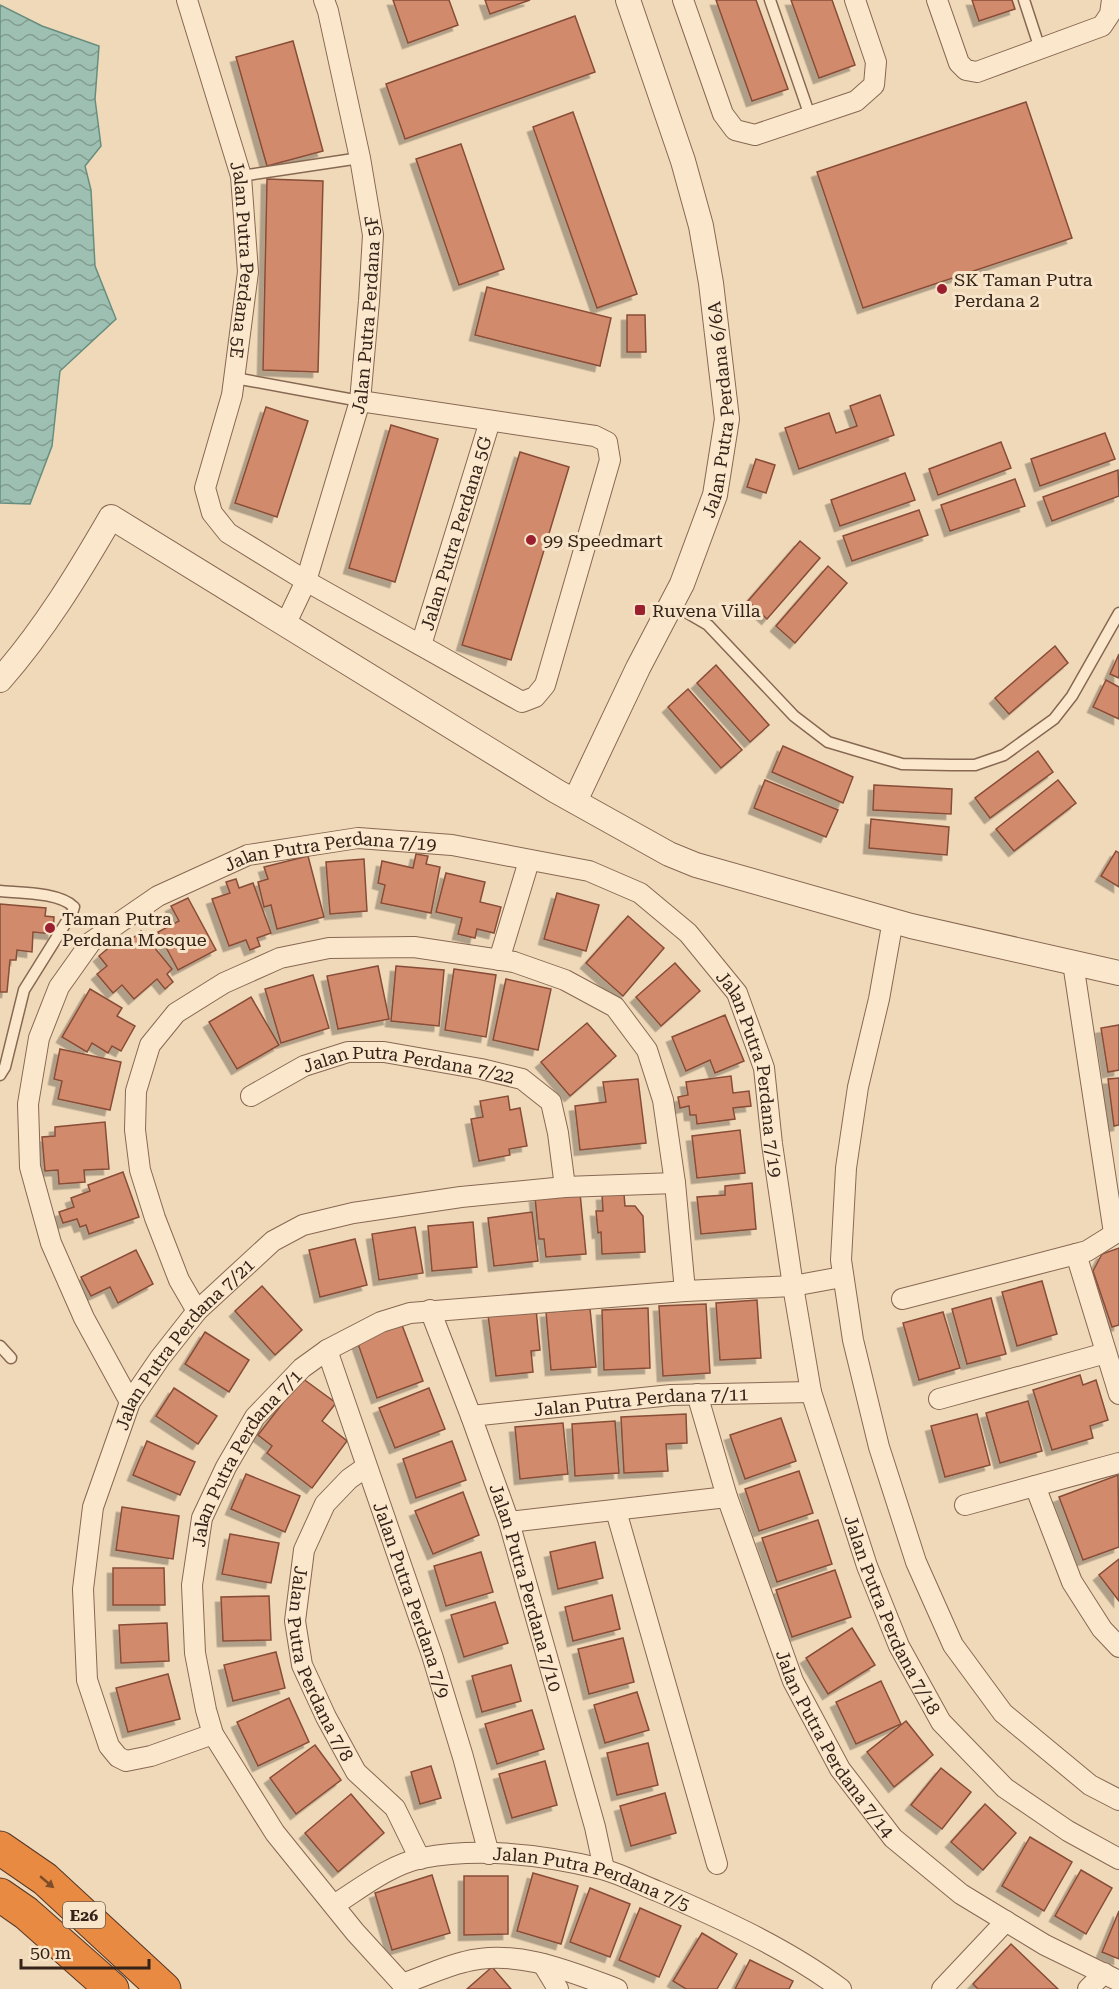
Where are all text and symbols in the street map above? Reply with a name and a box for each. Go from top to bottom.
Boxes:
street label: Jalan Putra Perdana 5E [226,158,259,360]
street label: Jalan Putra Perdana 5F [346,214,384,416]
place label: SK Taman Putra Perdana 2 [954,269,1093,311]
marker: SK Taman Putra Perdana 2 [935,282,949,296]
street label: Jalan Putra Perdana 6/6A [697,300,738,520]
street label: Jalan Putra Perdana 5G [416,434,495,633]
place label: 99 Speedmart [543,530,663,551]
marker: 99 Speedmart [524,533,538,547]
place label: Ruvena Villa [652,600,761,621]
marker: Ruvena Villa [633,603,647,617]
street label: Jalan Putra Perdana 7/19 [220,827,437,875]
place label: Taman Putra Perdana Mosque [62,908,207,950]
marker: Taman Putra Perdana Mosque [43,921,57,935]
street label: Jalan Putra Perdana 7/19 [712,966,787,1179]
street label: Jalan Putra Perdana 7/22 [300,1041,517,1087]
street label: Jalan Putra Perdana 7/21 [110,1253,258,1433]
street label: Jalan Putra Perdana 7/1 [187,1365,306,1548]
street label: Jalan Putra Perdana 7/11 [533,1383,749,1420]
street label: Jalan Putra Perdana 7/10 [486,1481,567,1694]
street label: Jalan Putra Perdana 7/9 [370,1499,455,1700]
street label: Jalan Putra Perdana 7/18 [841,1512,945,1718]
street label: Jalan Putra Perdana 7/8 [284,1565,358,1765]
street label: Jalan Putra Perdana 7/14 [772,1647,899,1841]
street label: Jalan Putra Perdana 7/5 [492,1843,694,1915]
one-way arrow [39,1875,55,1888]
road number: E26 [63,1902,105,1928]
scale bar [21,1932,148,1970]
text: 50 m [30,1942,71,1963]

